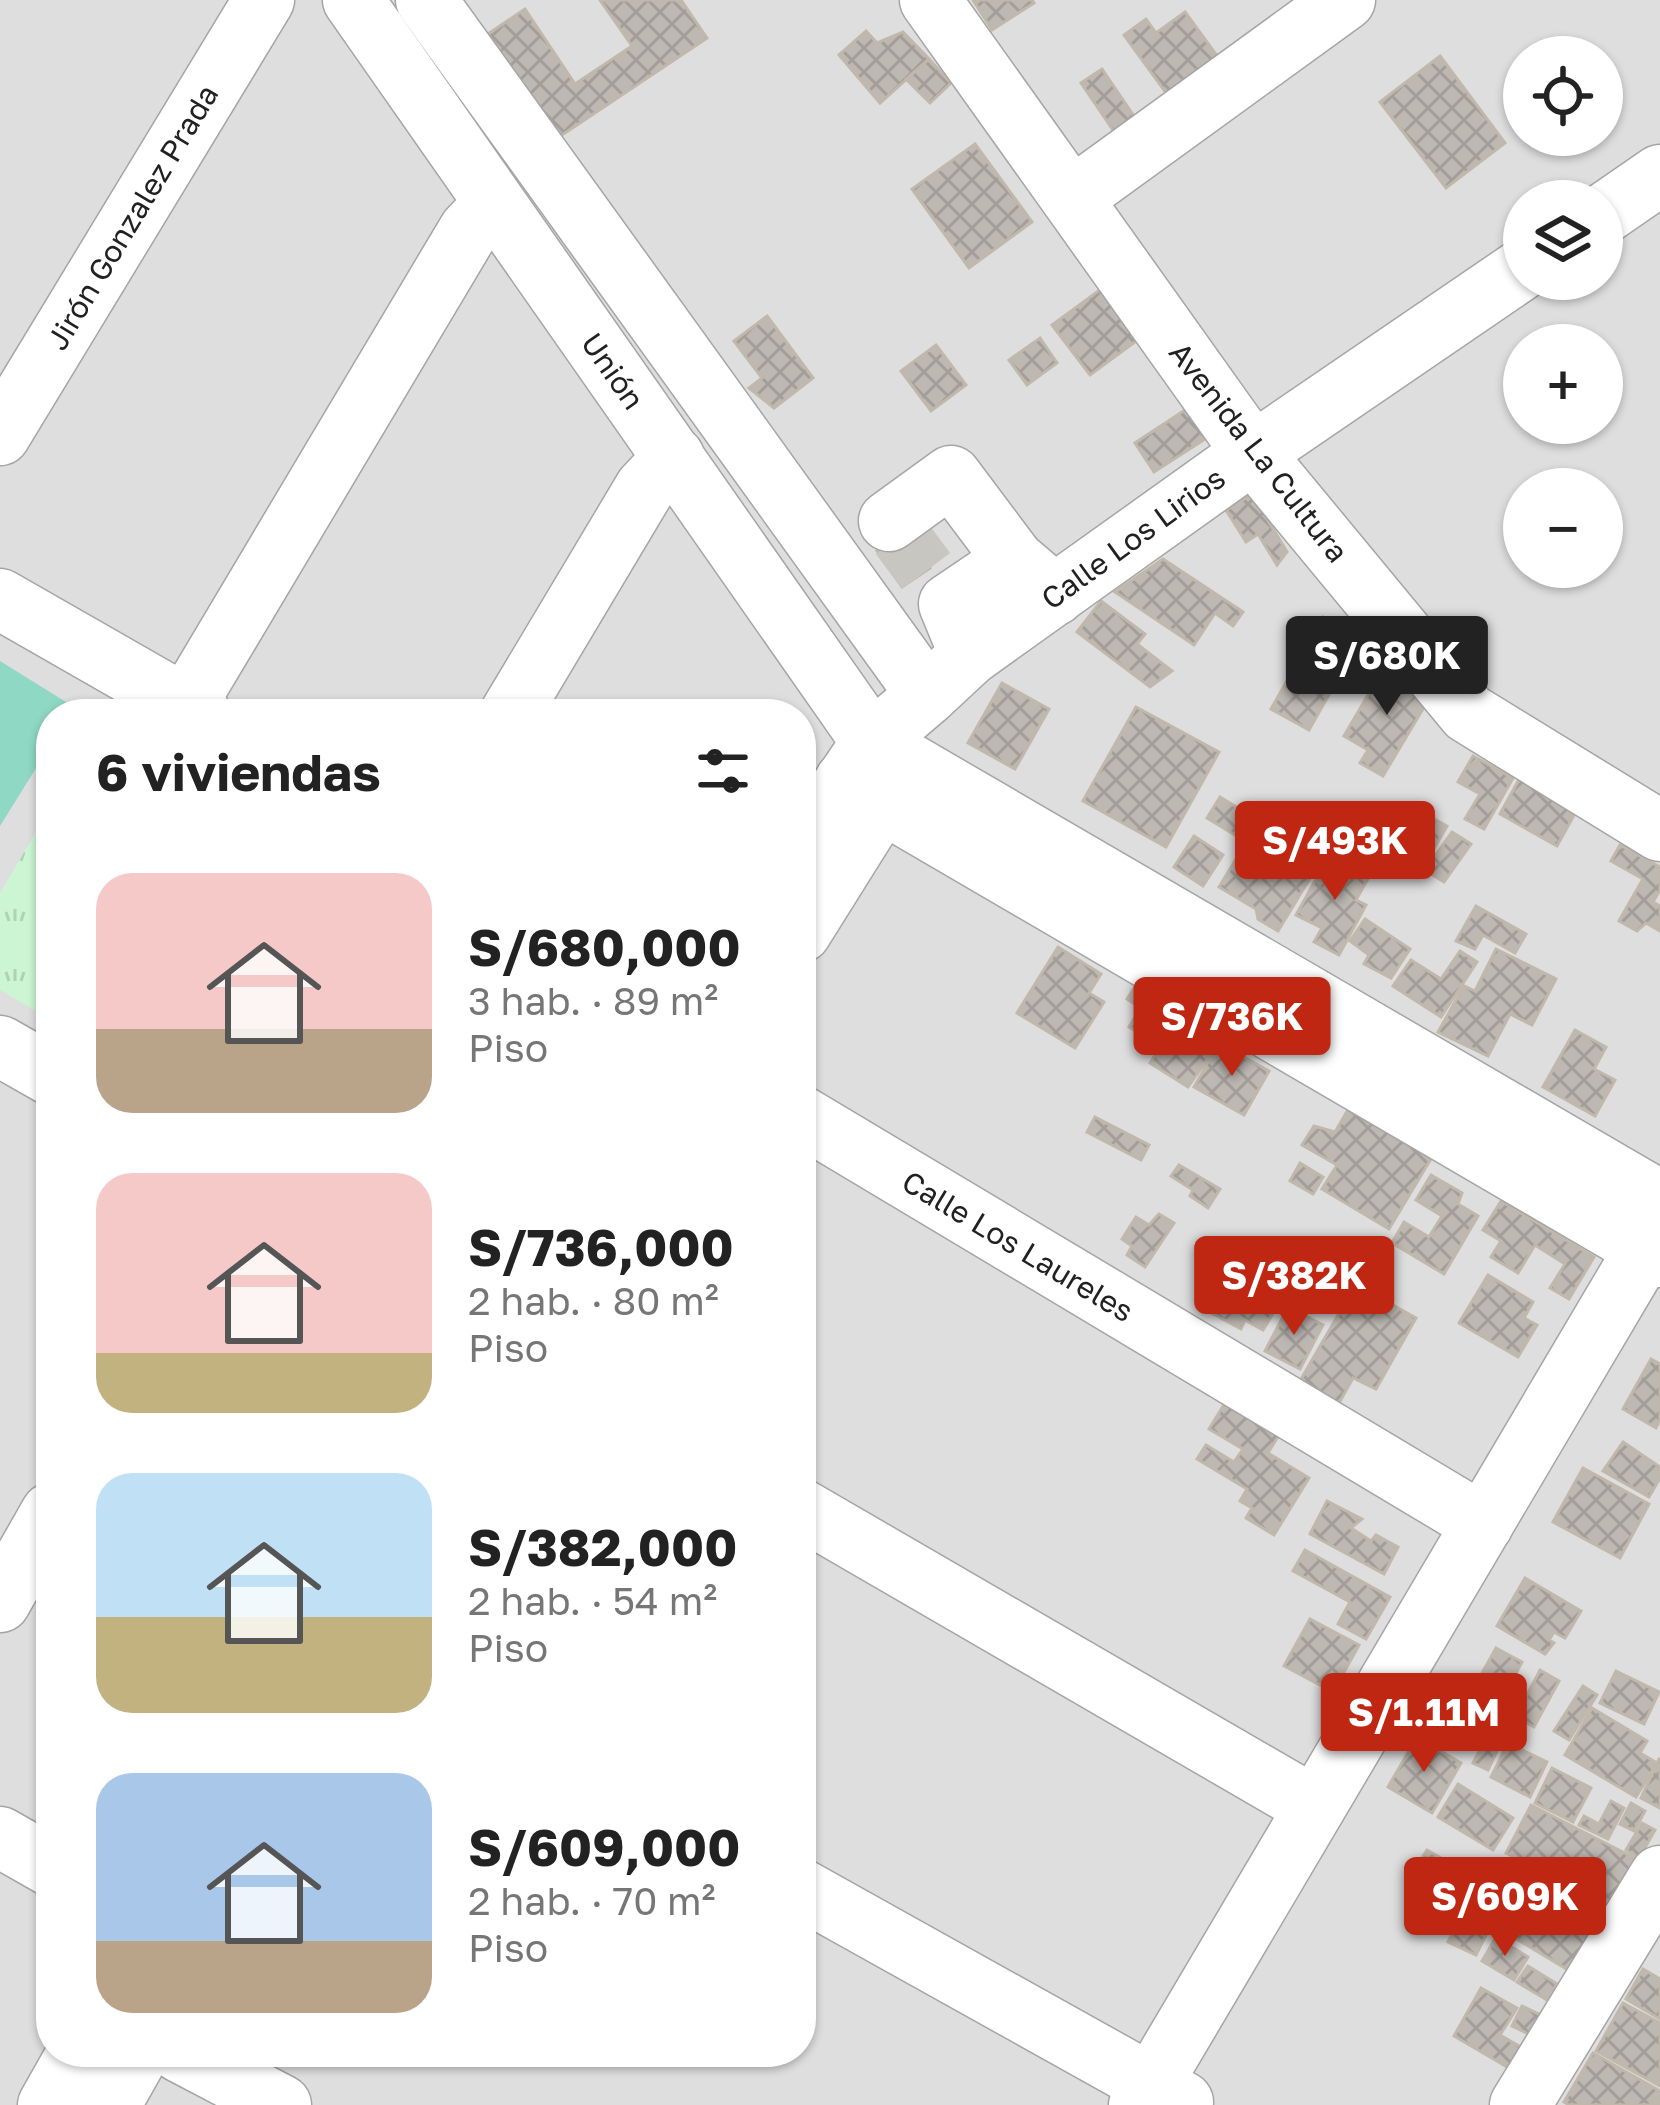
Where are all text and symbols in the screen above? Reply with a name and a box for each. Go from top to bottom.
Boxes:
map controls [1503,36,1623,588]
button: locate [1503,36,1623,156]
street label: Jirón Gonzalez Prada [39,78,225,356]
button: layers [1503,180,1623,300]
button: + [1503,324,1623,444]
street label: Unión [574,326,652,416]
street label: Avenida La Cultura [1162,335,1356,569]
street label: Calle Los Lirios [1034,459,1232,617]
button: − [1503,468,1623,588]
pin: S/680K [1289,616,1485,718]
text: S/680K [1313,631,1461,678]
icon: filters [690,738,756,804]
text: 6 viviendas [96,741,381,802]
pin: S/493K [1237,801,1433,903]
text: S/493K [1262,816,1408,863]
text: S/680,000 [468,916,741,977]
icon: home [192,921,336,1065]
text: 3 hab. · 89 m² [468,977,718,1024]
pin: S/736K [1134,977,1330,1079]
text: S/736K [1161,992,1303,1039]
text: Piso [468,1024,548,1071]
street label: Calle Los Laureles [896,1163,1140,1329]
text: S/736,000 [468,1216,734,1277]
icon: home [192,1221,336,1365]
pin: S/382K [1196,1236,1392,1338]
text: S/382K [1221,1251,1367,1298]
text: 2 hab. · 80 m² [468,1277,719,1324]
text: Piso [468,1324,548,1371]
text: S/382,000 [468,1516,737,1577]
icon: home [192,1521,336,1665]
text: 2 hab. · 54 m² [468,1577,717,1624]
text: Piso [468,1624,548,1671]
pin: S/1.11M [1313,1673,1535,1775]
text: S/1.11M [1348,1688,1500,1735]
text: S/609,000 [468,1816,740,1877]
icon: home [192,1821,336,1965]
pin: S/609K [1407,1857,1603,1959]
text: S/609K [1431,1872,1579,1919]
text: 2 hab. · 70 m² [468,1877,716,1924]
text: Piso [468,1924,548,1971]

